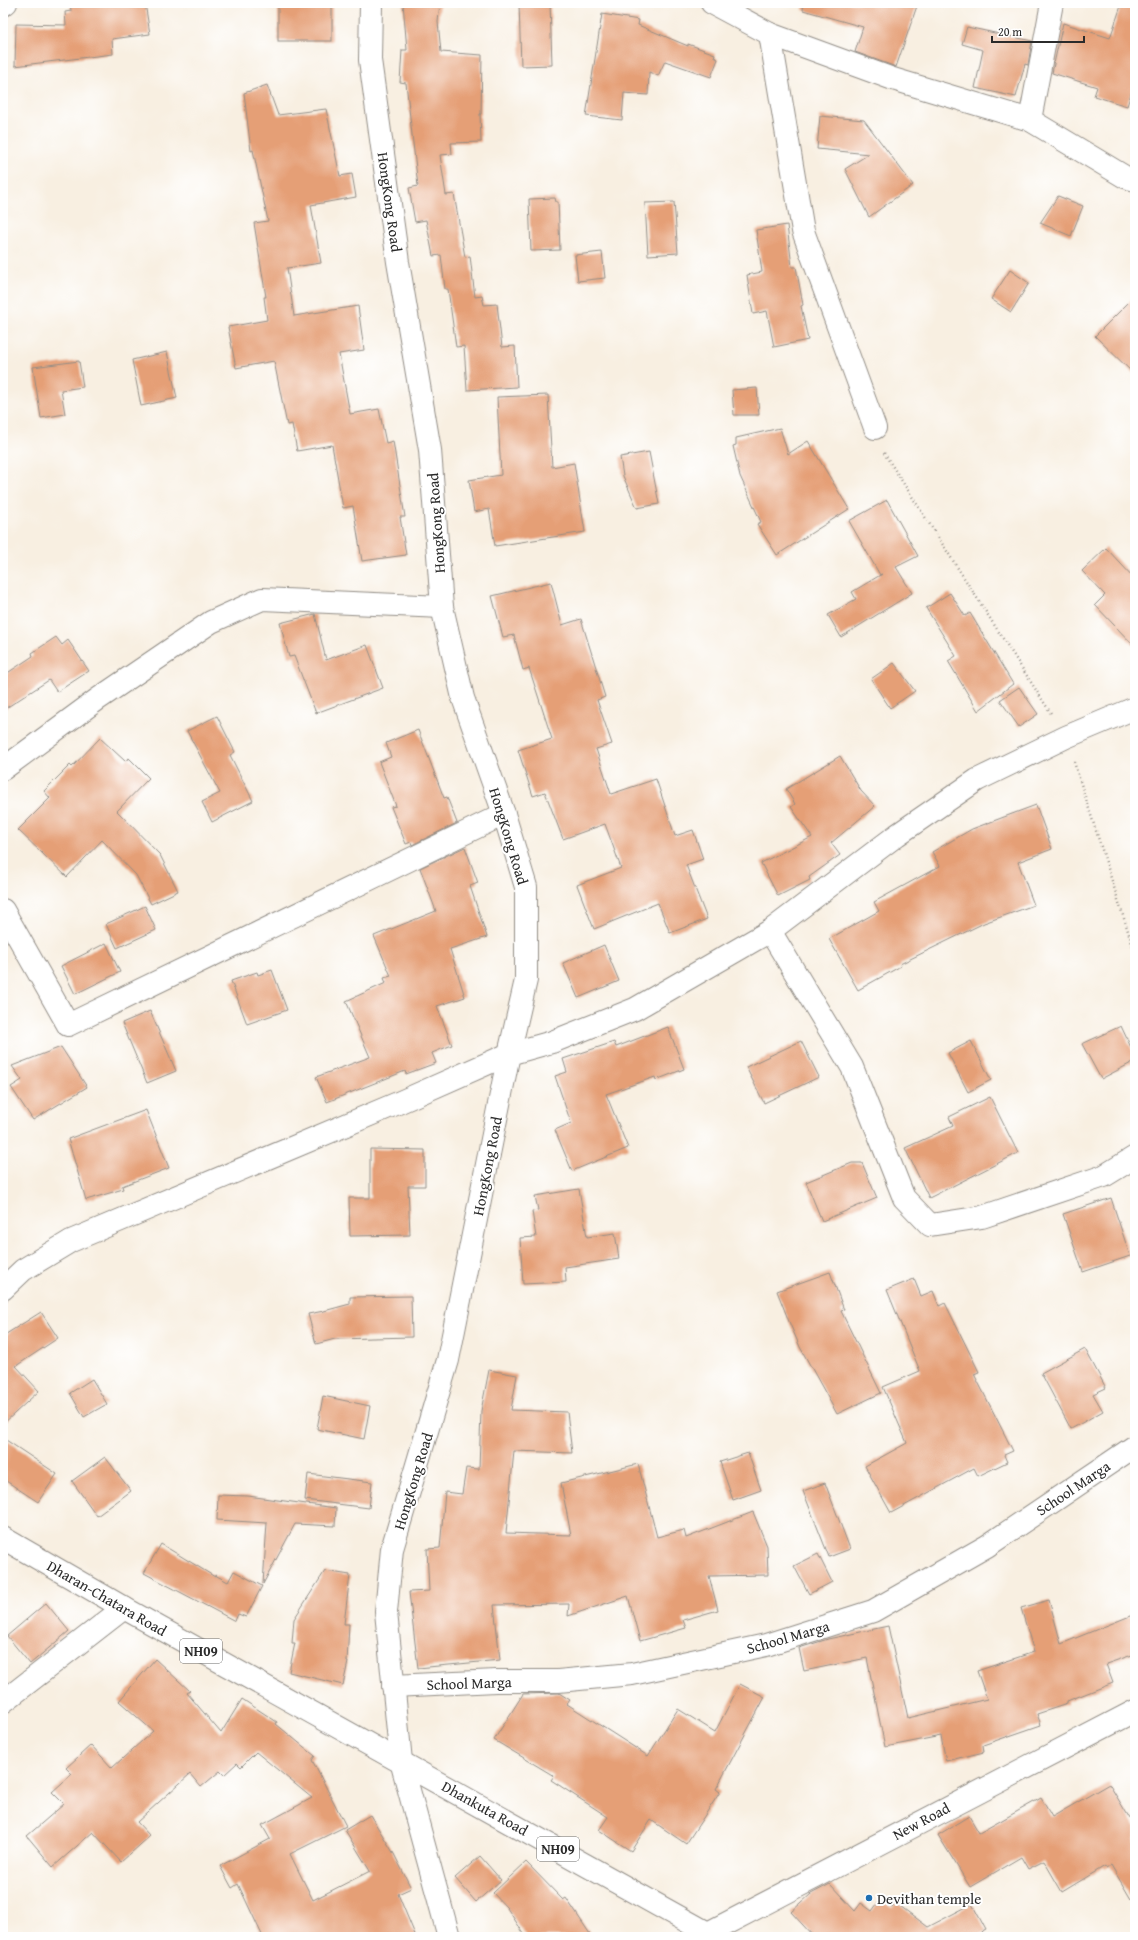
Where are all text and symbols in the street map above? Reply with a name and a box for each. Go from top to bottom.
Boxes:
scale bar [992,18,1084,44]
text: 20 m [998,23,1022,40]
street label: HongKong Road [373,151,407,253]
street label: HongKong Road [422,472,450,574]
street label: HongKong Road [484,785,534,887]
street label: HongKong Road [467,1115,507,1217]
street label: HongKong Road [388,1430,438,1532]
street label: School Marga [1032,1455,1114,1521]
street label: Dharan-Chatara Road [43,1555,171,1641]
street label: School Marga [744,1615,832,1659]
road number: NH09 [180,1639,222,1663]
street label: School Marga [426,1671,512,1695]
street label: Dhankuta Road [438,1776,532,1840]
street label: New Road [889,1797,953,1845]
road number: NH09 [537,1837,579,1861]
place label: Devithan temple [877,1888,981,1909]
marker: Devithan temple [864,1893,874,1903]

